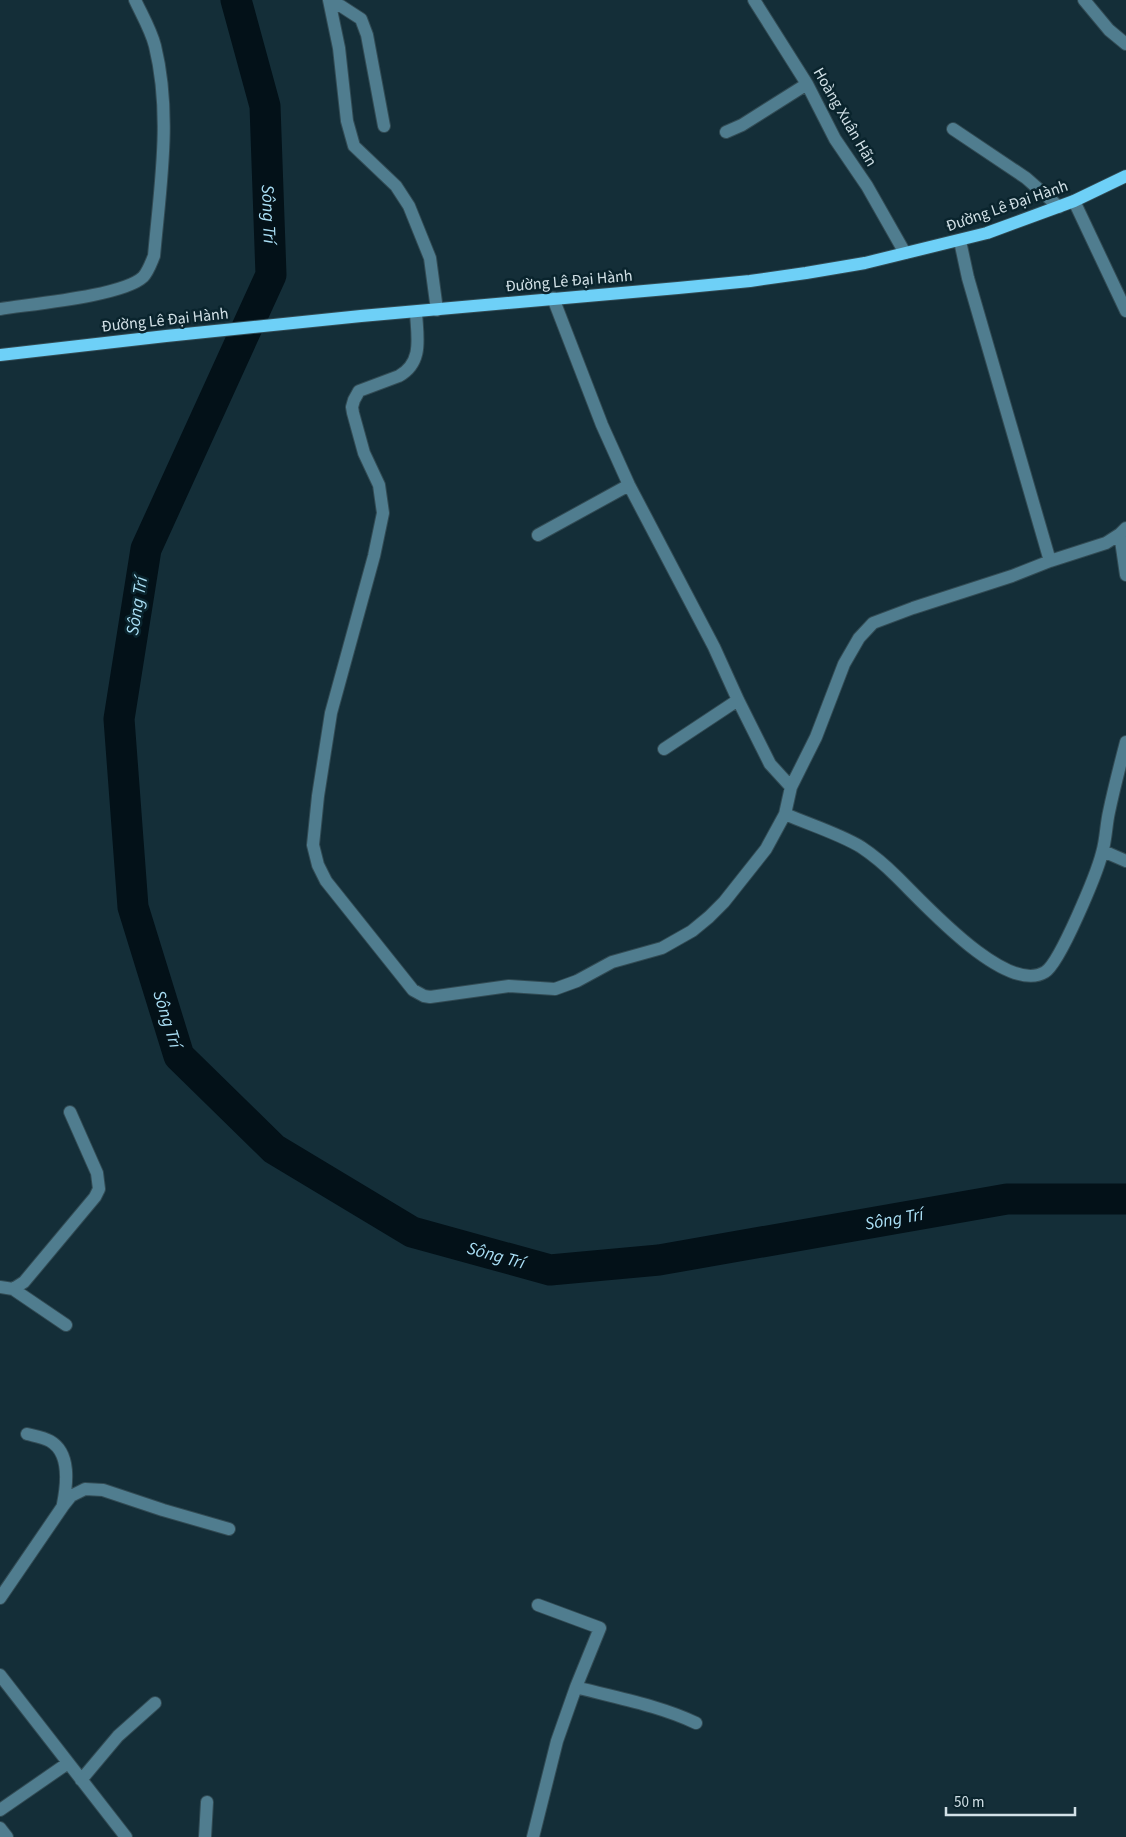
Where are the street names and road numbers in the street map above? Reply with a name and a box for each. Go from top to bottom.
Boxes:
street label: Hoàng Xuân Hãn [808,63,882,171]
street label: Đường Lê Đại Hành [943,175,1071,237]
street label: Đường Lê Đại Hành [504,264,634,298]
street label: Đường Lê Đại Hành [100,302,230,338]

